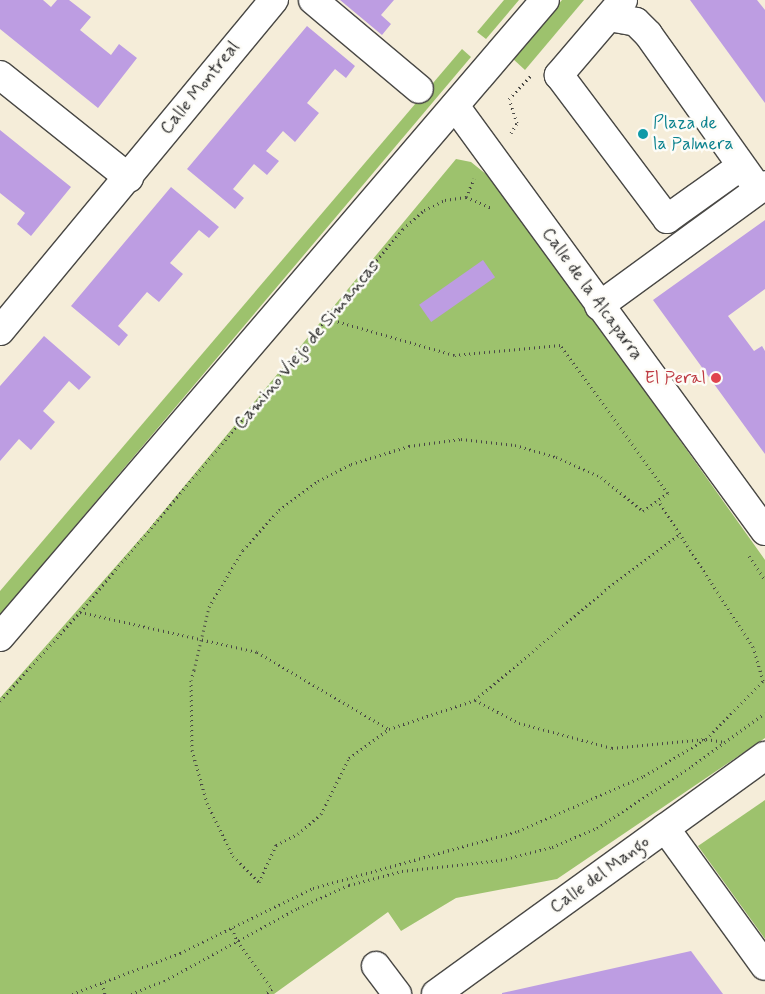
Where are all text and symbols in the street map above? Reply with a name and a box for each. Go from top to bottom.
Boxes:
street label: Calle Montreal [155,36,245,140]
place label: Plaza de la Palmera [653,113,741,156]
marker: Plaza de la Palmera [637,128,649,140]
street label: Calle de la Alcaparra [537,223,647,365]
street label: Camino Viejo de Simancas [230,257,384,433]
place label: El Peral [649,367,706,389]
marker: El Peral [710,372,722,384]
street label: Calle del Mango [545,831,655,919]

